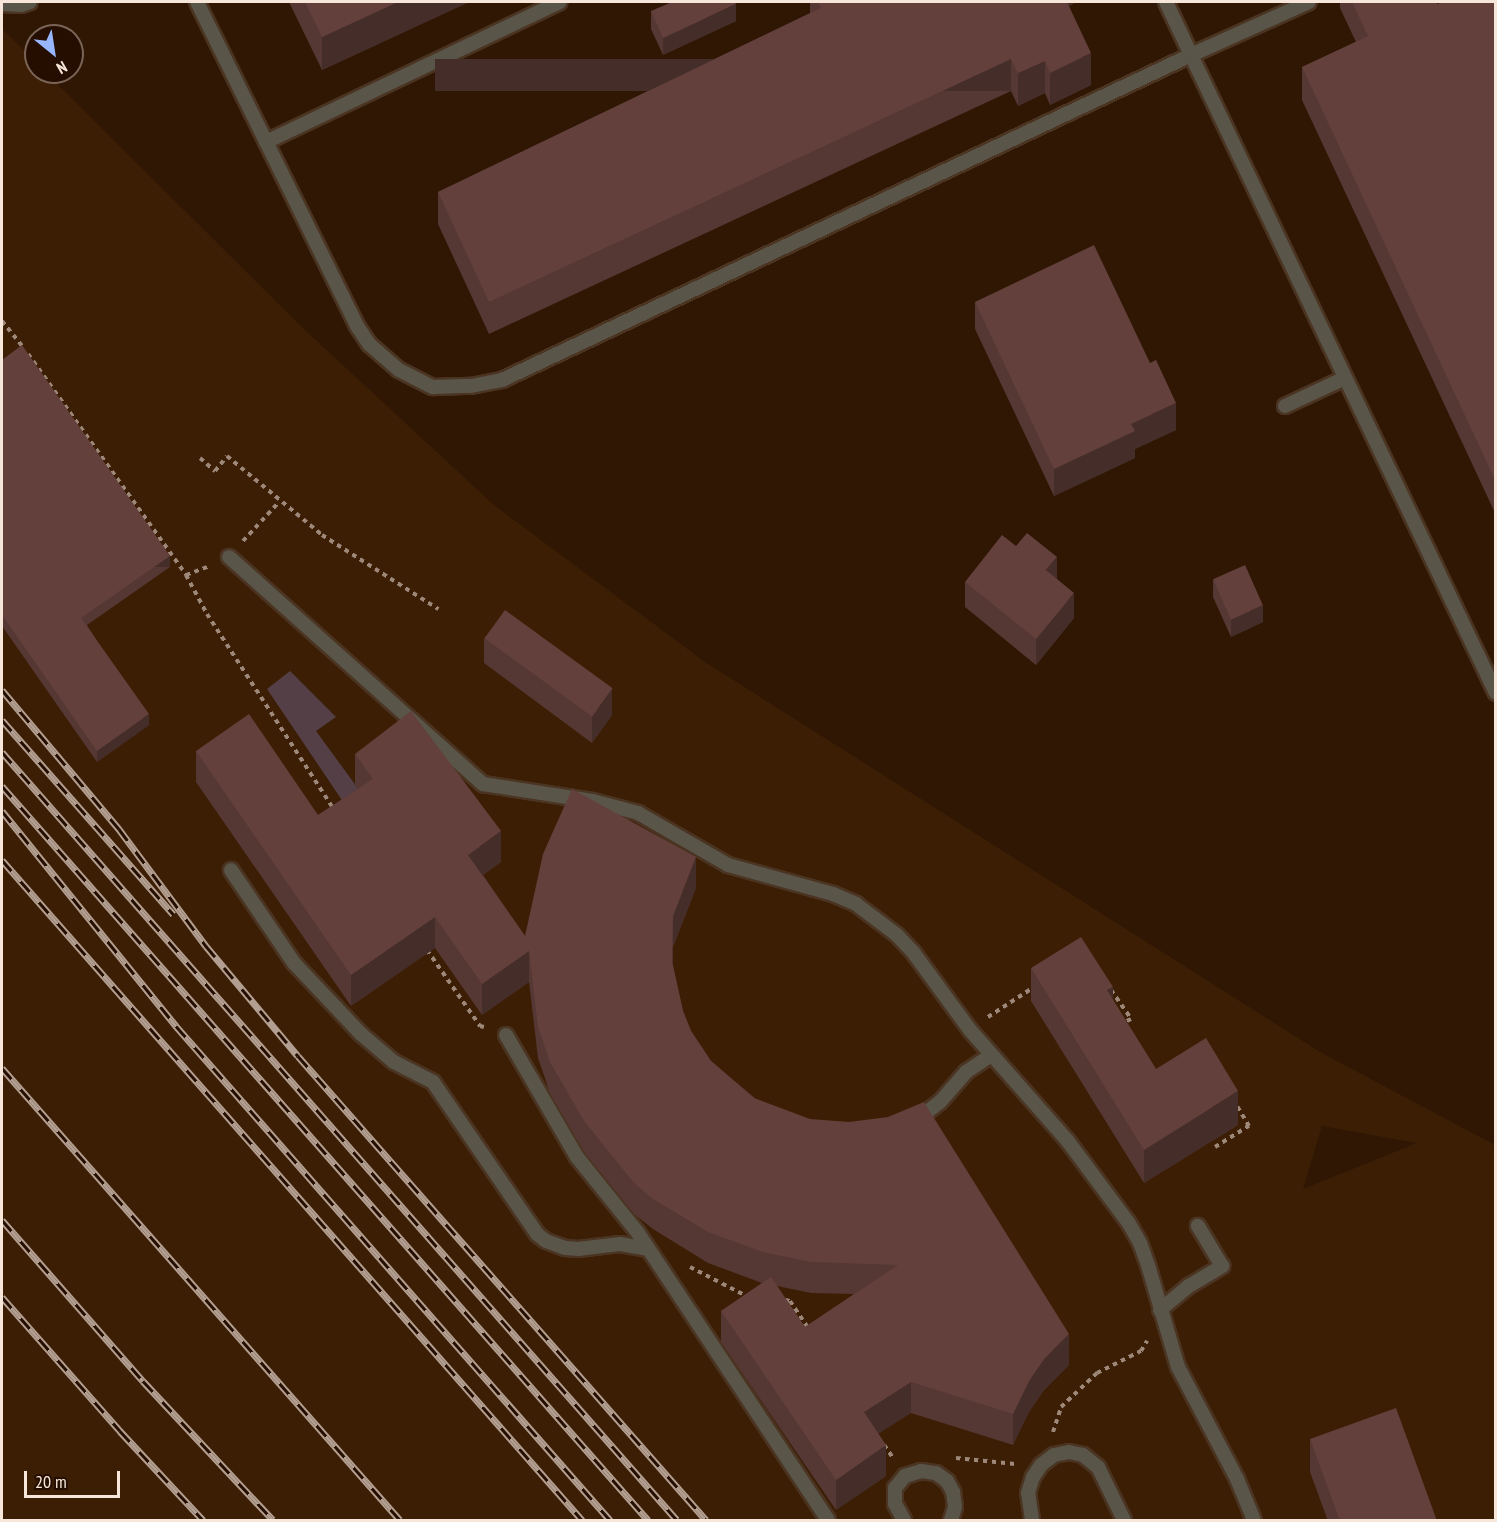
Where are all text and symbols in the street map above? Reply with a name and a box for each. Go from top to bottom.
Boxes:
north arrow [24,24,84,84]
text: N [53,57,71,79]
scale bar [27,1459,123,1497]
text: 20 m [35,1470,67,1493]

